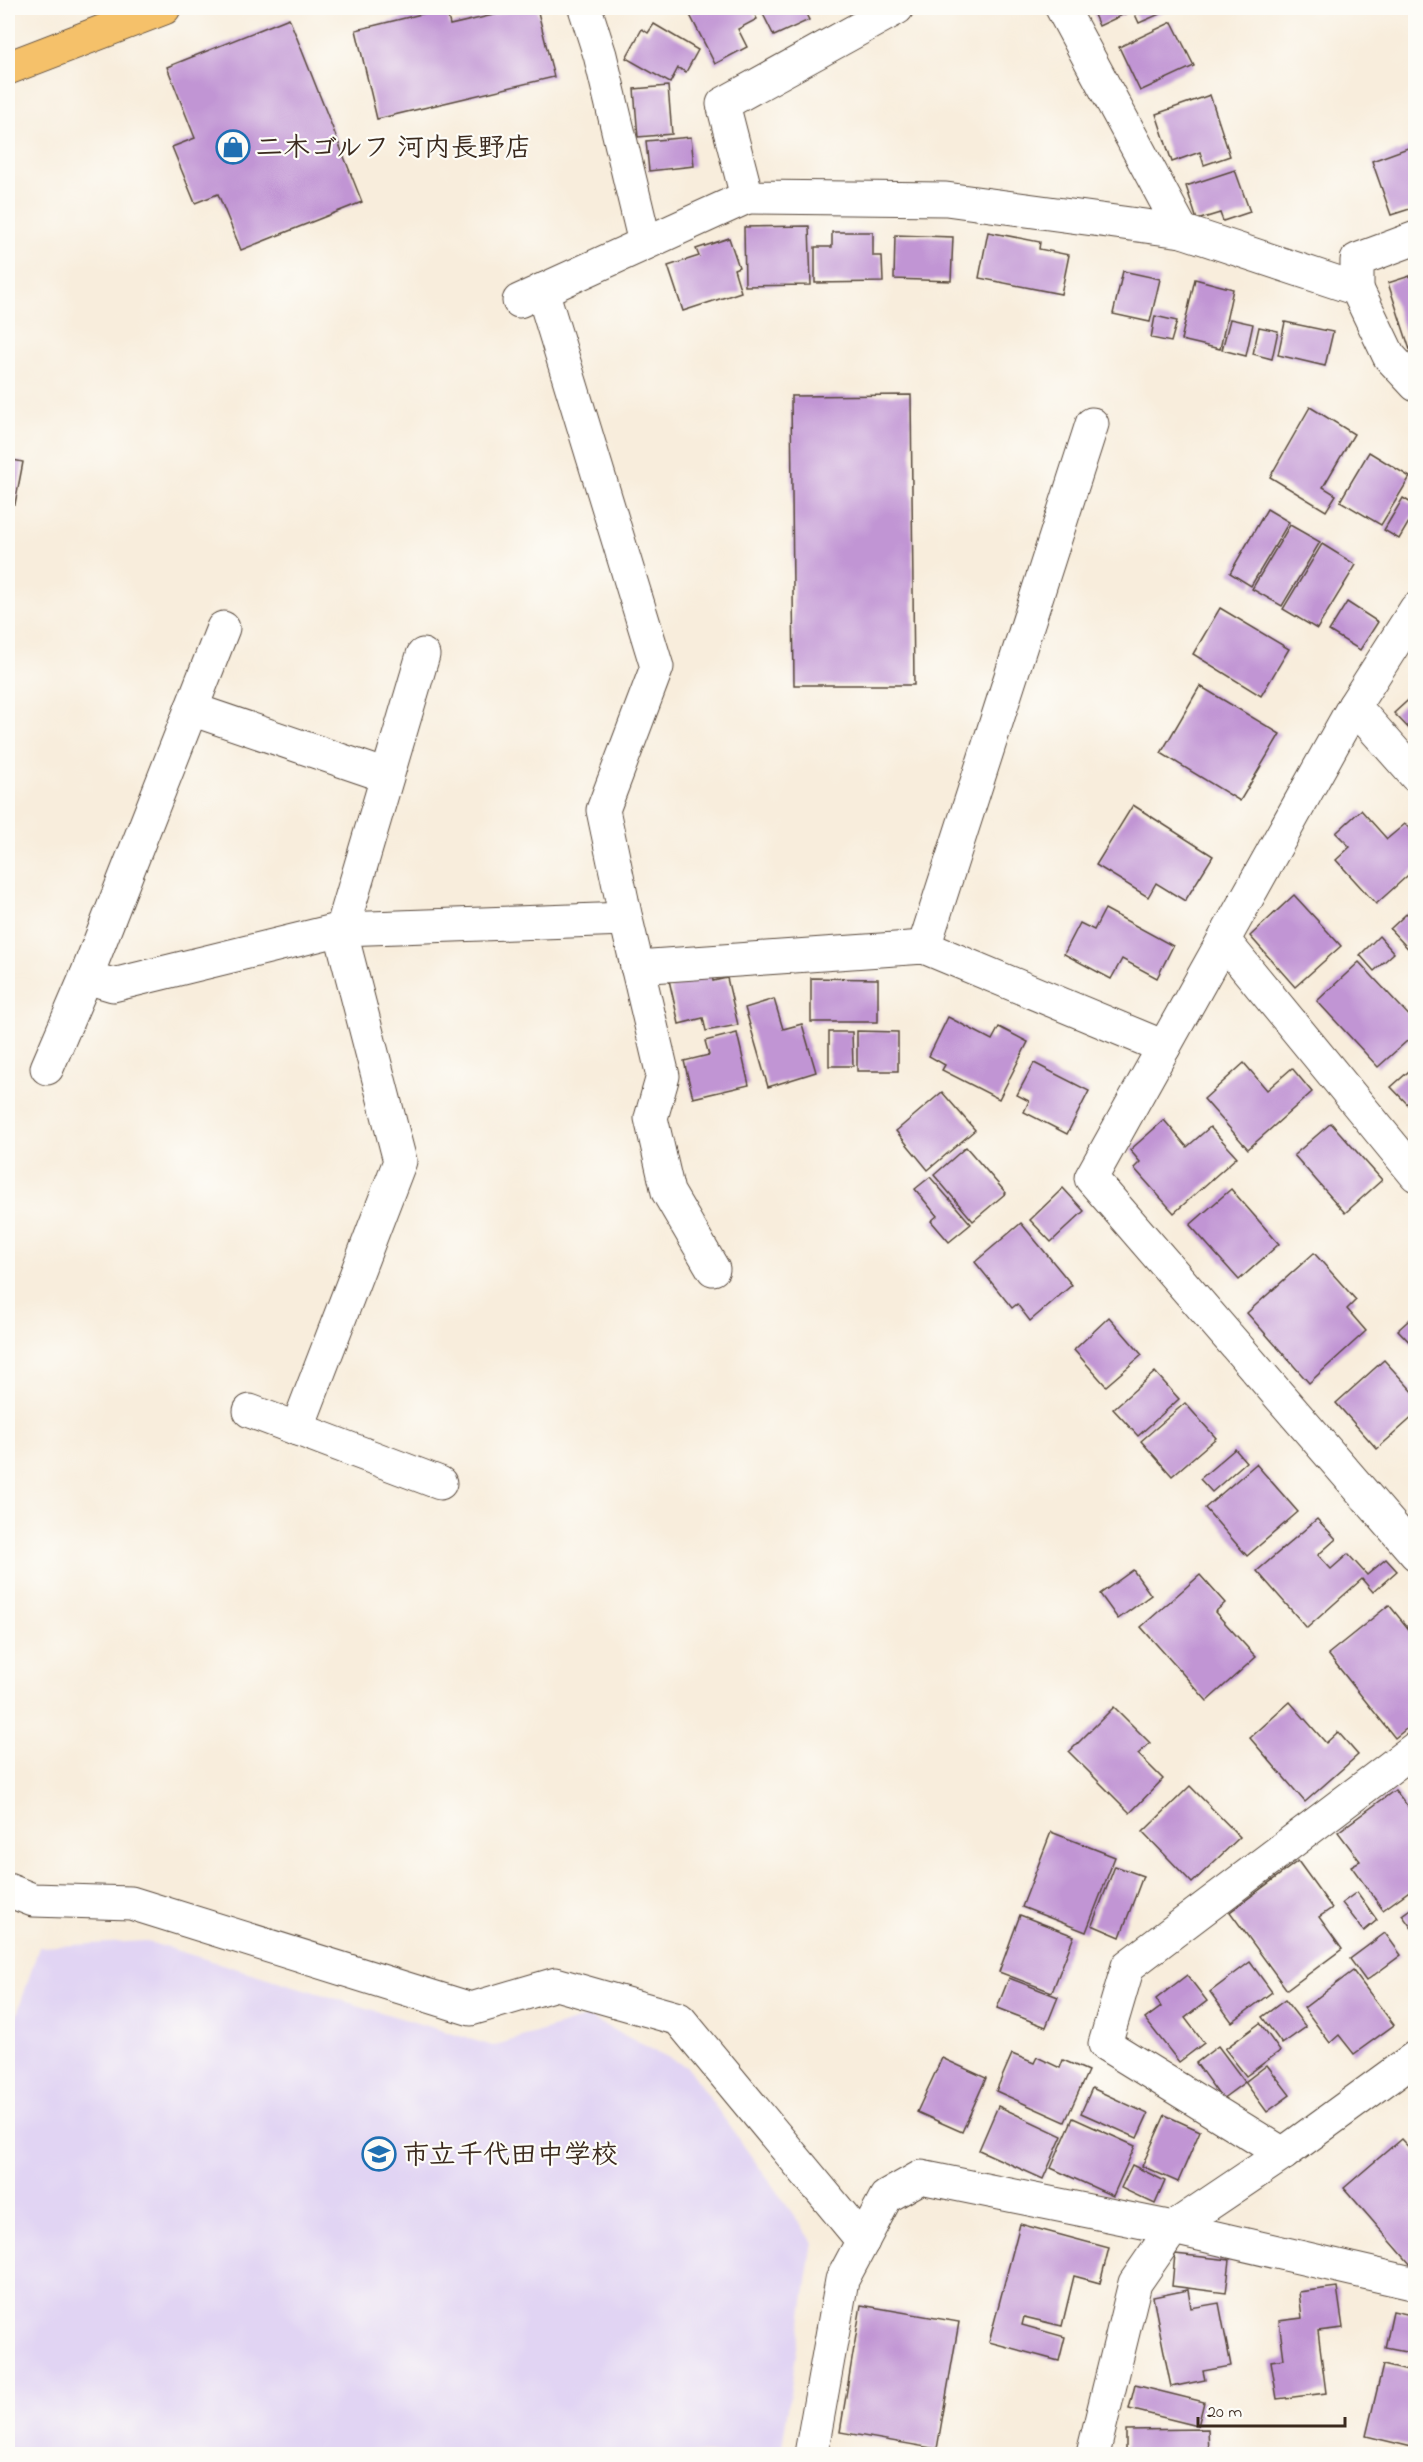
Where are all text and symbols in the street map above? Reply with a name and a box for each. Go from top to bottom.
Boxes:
shop icon: 二木ゴルフ 河内長野店 [215,129,251,165]
place label: 二木ゴルフ 河内長野店 [256,130,532,169]
school or university icon: 市立千代田中学校 [361,2136,397,2172]
place label: 市立千代田中学校 [402,2137,618,2176]
scale bar [1198,2390,1345,2428]
text: 20 m [1207,2400,1242,2426]

